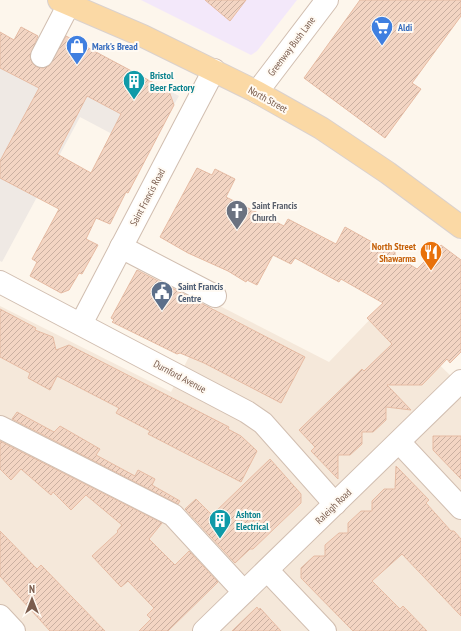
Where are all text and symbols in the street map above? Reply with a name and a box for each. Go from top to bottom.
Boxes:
street label: Greenway Bush Lane [265,14,318,79]
supermarket icon: Aldi [369,14,395,47]
place label: Aldi [397,21,412,34]
shop icon: Mark's Bread [64,33,90,66]
place label: Mark's Bread [92,40,138,53]
building icon: Bristol Beer Factory [121,68,147,101]
place label: Bristol Beer Factory [150,69,196,94]
street label: North Street [246,83,290,116]
street label: Saint Francis Road [127,166,168,228]
church icon: Saint Francis Church [224,198,250,231]
place label: Saint Francis Church [252,199,298,224]
restaurant icon: North Street Shawarma [418,239,444,272]
place label: North Street Shawarma [372,240,416,265]
public building icon: Saint Francis Centre [149,279,175,312]
place label: Saint Francis Centre [178,280,224,305]
street label: Durnford Avenue [151,357,208,396]
street label: Raleigh Road [313,486,354,527]
building icon: Ashton Electrical [207,507,233,540]
place label: Ashton Electrical [235,508,269,533]
north arrow [12,579,52,619]
text: N [29,582,35,596]

